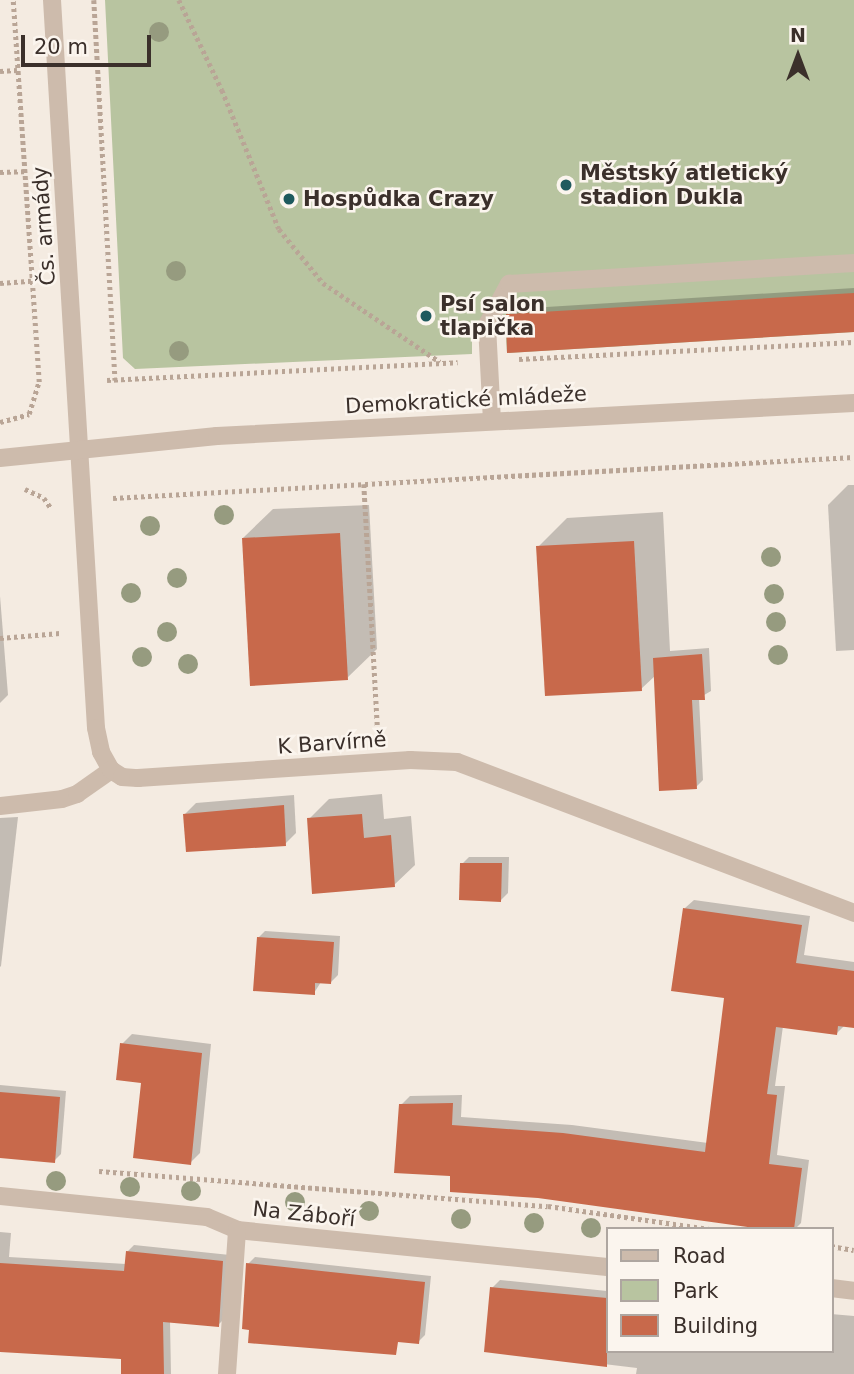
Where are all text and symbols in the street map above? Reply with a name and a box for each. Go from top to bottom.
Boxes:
scale bar [24,21,154,65]
north arrow [763,21,833,91]
text: N [790,24,806,46]
text: 20 m [34,35,88,59]
place label: Městský atletický stadion Dukla [580,160,788,210]
street label: Čs. armády [27,166,61,286]
marker: Městský atletický stadion Dukla [558,177,574,193]
place label: Hospůdka Crazy [303,186,494,212]
marker: Hospůdka Crazy [281,191,297,207]
place label: Psí salon tlapička [440,291,545,341]
marker: Psí salon tlapička [418,308,434,324]
street label: Demokratické mládeže [344,381,588,419]
street label: K Barvírně [277,727,387,759]
street label: Na Záboří [251,1196,357,1232]
legend [606,1227,833,1353]
text: Road [673,1244,726,1268]
text: Park [673,1279,718,1303]
text: Building [673,1314,758,1338]

